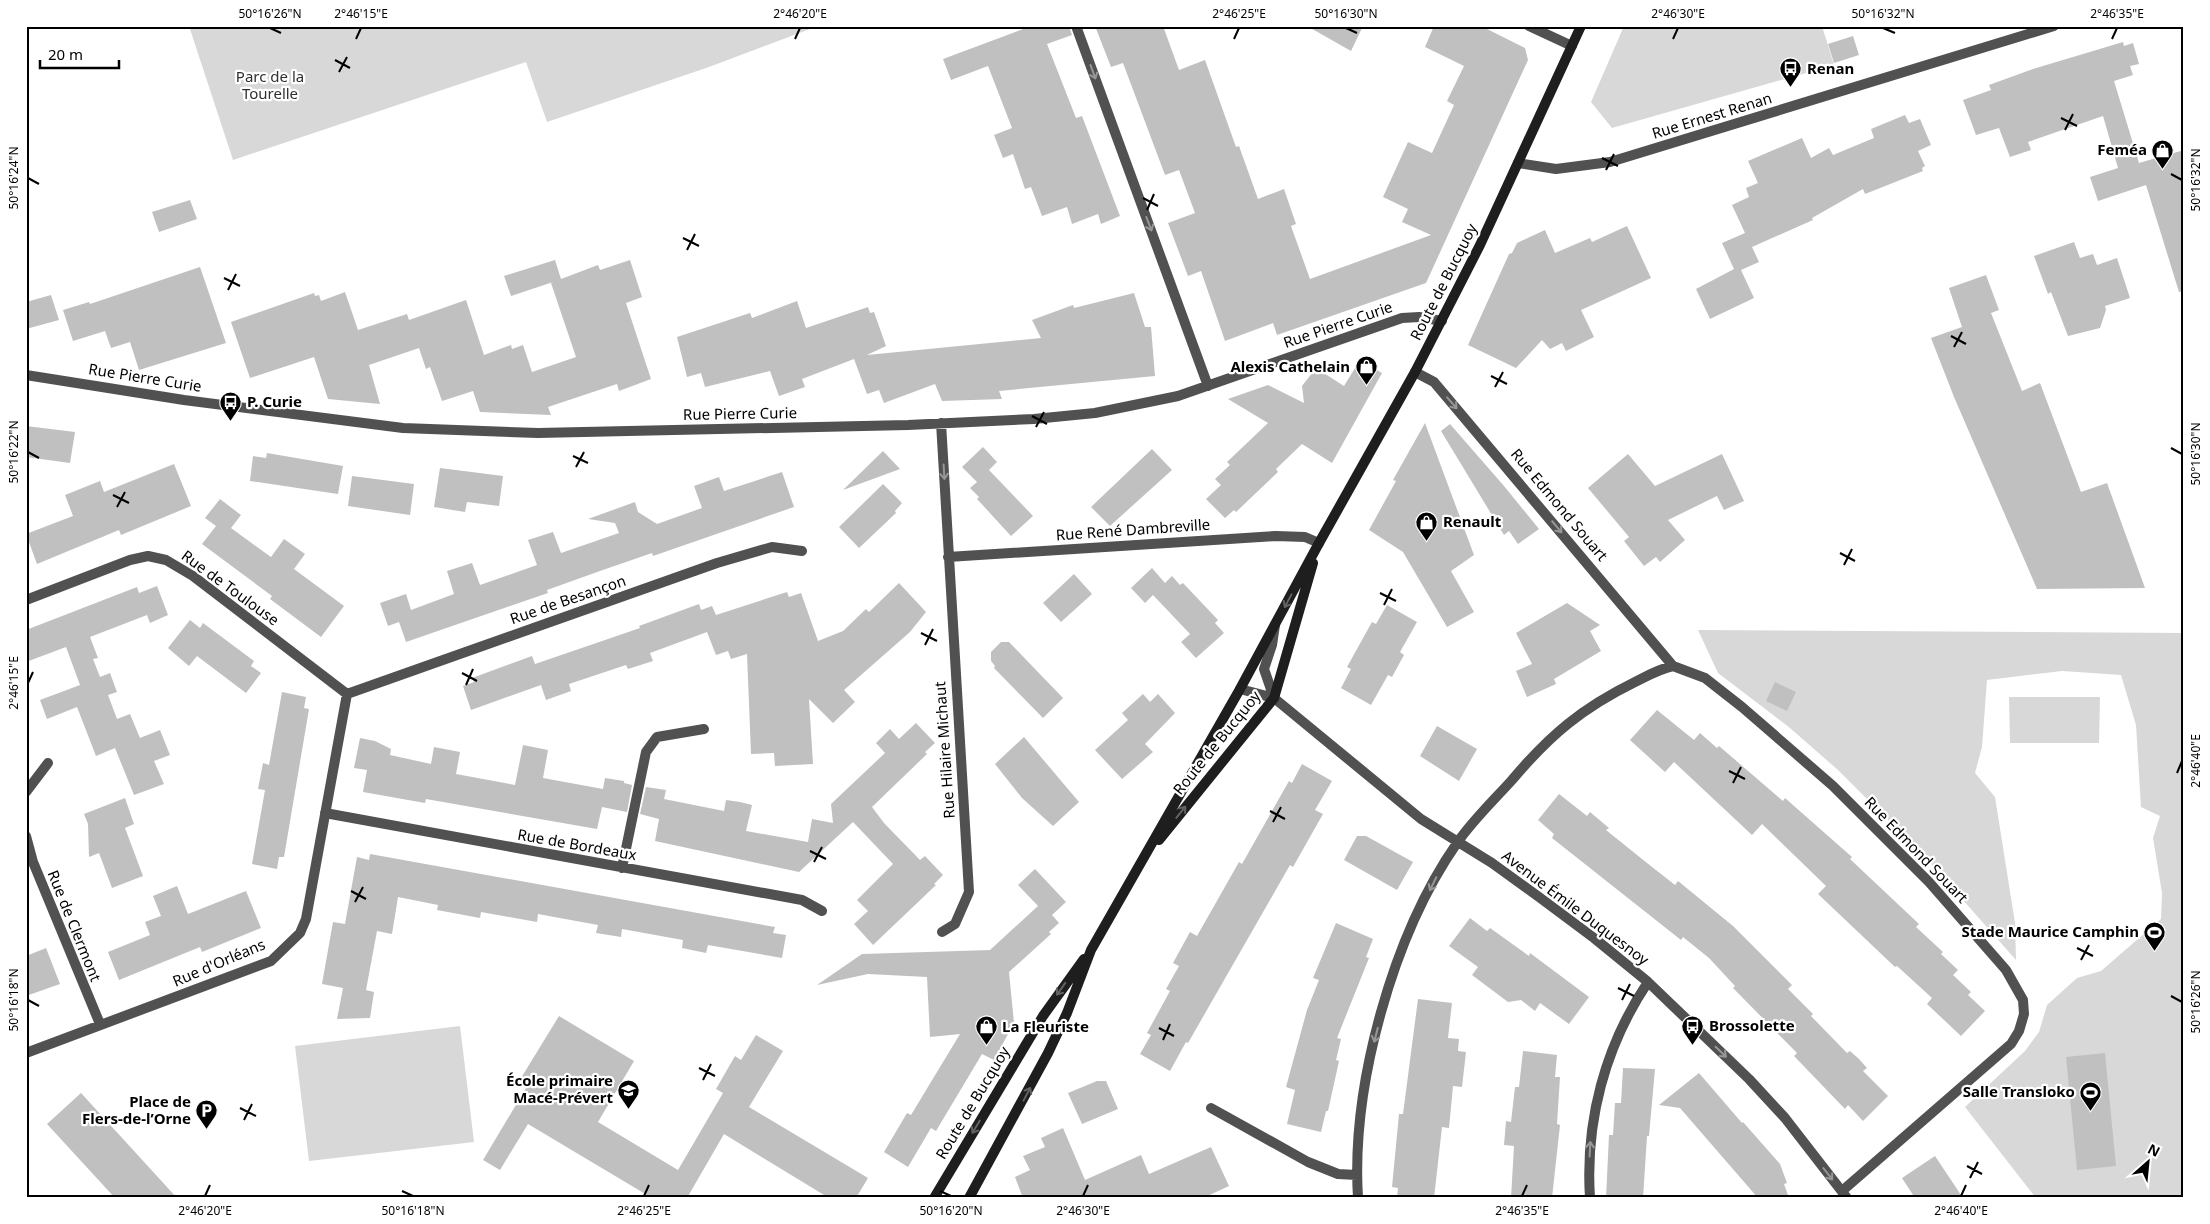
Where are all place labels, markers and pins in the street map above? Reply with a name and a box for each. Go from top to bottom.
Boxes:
bus stop icon: Renan [1779,57,1803,88]
place label: Renan [1807,58,1854,78]
shop icon: Feméa [2151,138,2175,169]
place label: Feméa [2097,139,2147,159]
shop icon: Alexis Cathelain [1354,355,1378,386]
place label: Alexis Cathelain [1230,356,1350,376]
bus stop icon: P. Curie [219,390,243,421]
place label: P. Curie [247,391,302,411]
shop icon: Renault [1415,510,1439,541]
place label: Renault [1443,511,1502,531]
sports icon: Stade Maurice Camphin [2143,920,2167,951]
place label: Stade Maurice Camphin [1962,921,2139,941]
bus stop icon: Brossolette [1681,1014,1705,1045]
shop icon: La Fleuriste [974,1015,998,1046]
place label: Brossolette [1709,1015,1795,1035]
place label: La Fleuriste [1002,1016,1089,1036]
place label: École primaire Macé-Prévert [506,1070,613,1107]
school or university icon: École primaire Macé-Prévert [617,1078,641,1109]
sports icon: Salle Transloko [2079,1080,2103,1111]
place label: Salle Transloko [1963,1081,2075,1101]
place label: Place de Flers-de-l’Orne [82,1091,191,1128]
parking icon: Place de Flers-de-l’Orne [195,1099,219,1130]

